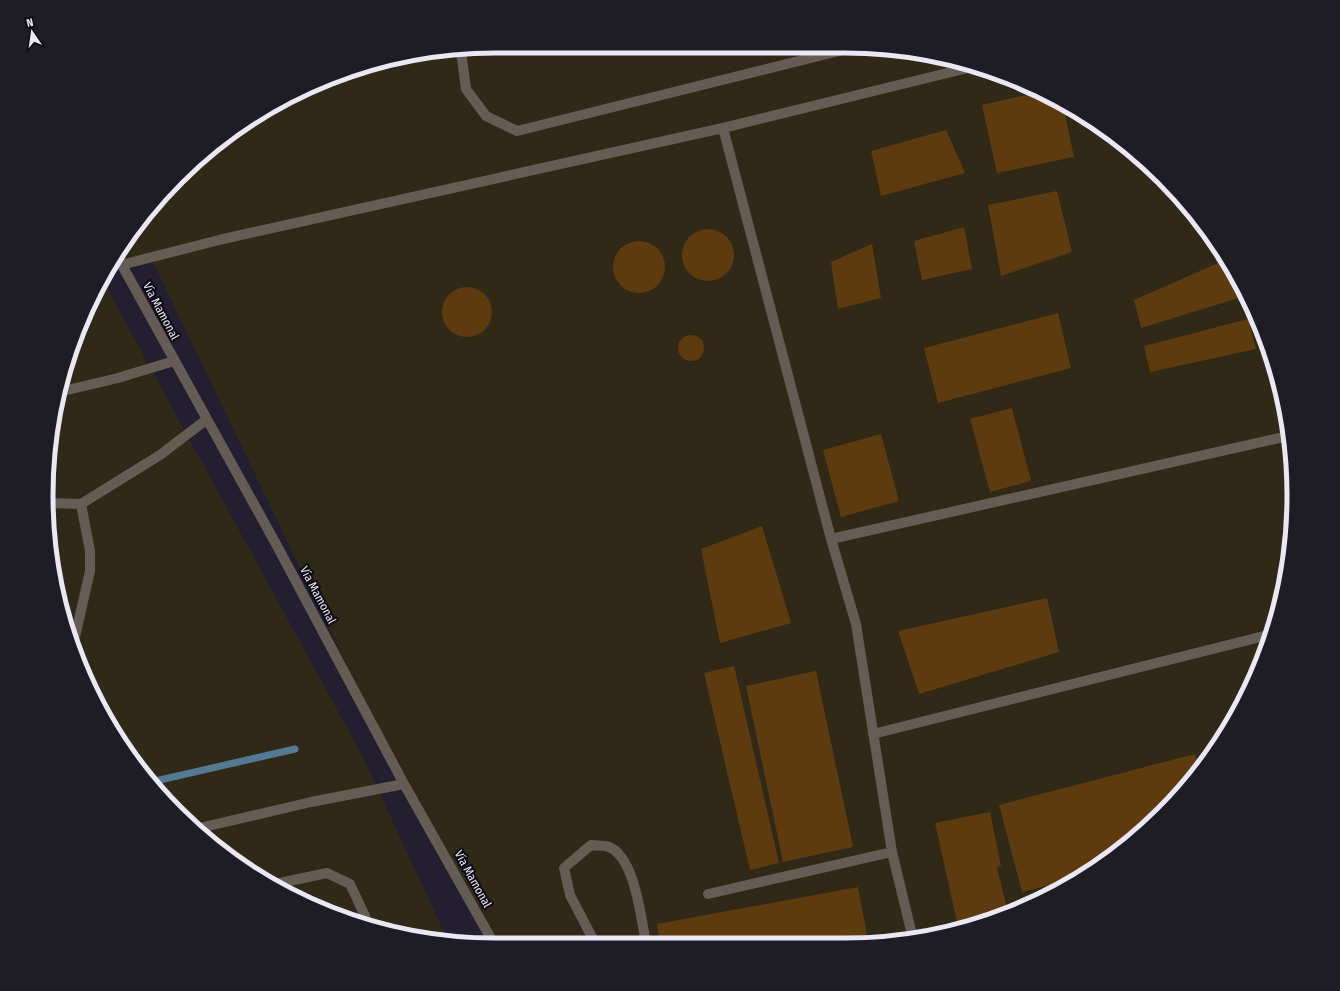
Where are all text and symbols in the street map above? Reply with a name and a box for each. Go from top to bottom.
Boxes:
north arrow [12,12,52,52]
text: N [25,16,35,30]
street label: Vía Mamonal [140,280,182,342]
street label: Vía Mamonal [297,564,339,626]
street label: Vía Mamonal [452,848,494,910]

